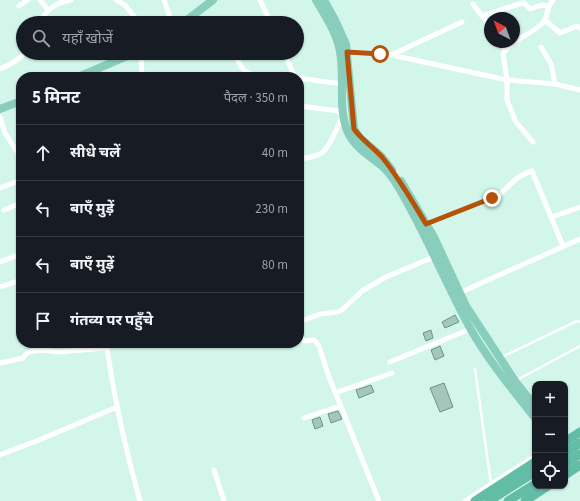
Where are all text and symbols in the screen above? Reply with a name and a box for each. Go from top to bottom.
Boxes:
north arrow [484,12,520,48]
search box [16,16,304,60]
icon: search [30,27,52,49]
text: यहाँ खोजें [62,28,113,49]
route start [371,45,389,63]
text: 5 मिनट [32,86,80,110]
text: पैदल · 350 m [224,89,288,107]
icon: ahead [32,142,54,164]
text: सीधे चलें [70,142,120,163]
text: 40 m [262,144,288,162]
route end [483,189,501,207]
icon: left [32,198,54,220]
text: बाएँ मुड़ें [70,198,114,219]
text: 230 m [255,200,288,218]
icon: left [32,254,54,276]
text: बाएँ मुड़ें [70,254,114,275]
text: 80 m [262,256,288,274]
icon: arrive [32,310,54,332]
text: गंतव्य पर पहुँचे [70,310,153,331]
map controls [532,381,568,489]
button: + [532,381,568,417]
button: − [532,417,568,453]
button: locate [532,453,568,489]

